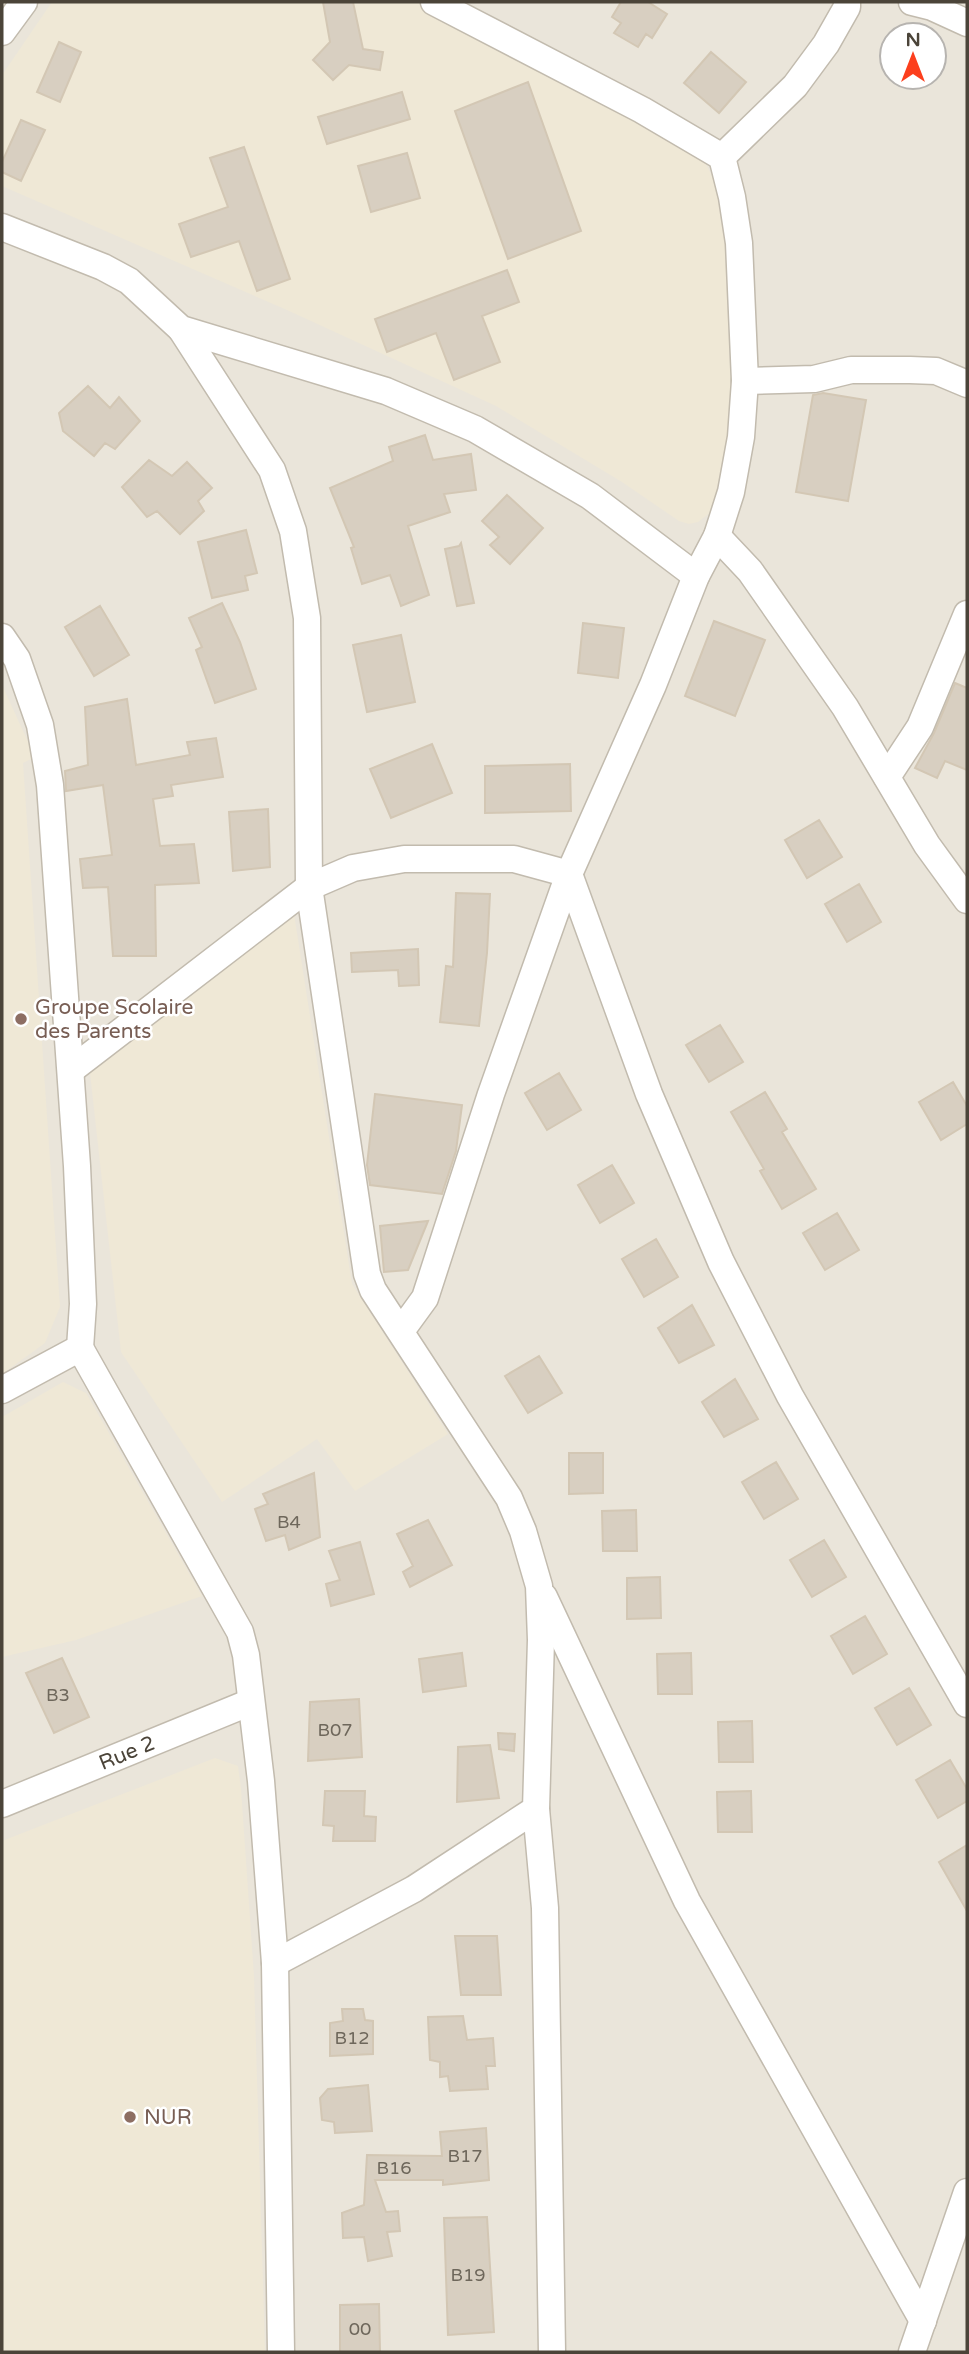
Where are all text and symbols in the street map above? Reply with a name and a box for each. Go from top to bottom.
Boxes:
north arrow [878,21,948,91]
text: N [905,29,921,51]
place label: Groupe Scolaire des Parents [35,995,194,1044]
marker: Groupe Scolaire des Parents [13,1011,29,1027]
house number: B4 [277,1511,301,1533]
house number: B3 [46,1684,70,1706]
house number: B07 [317,1719,353,1741]
street label: Rue 2 [95,1731,159,1776]
house number: B12 [334,2027,370,2049]
place label: NUR [144,2105,192,2130]
marker: NUR [122,2109,138,2125]
house number: B17 [447,2145,483,2167]
house number: B16 [376,2157,412,2179]
house number: B19 [450,2264,486,2286]
house number: 00 [349,2318,371,2340]

